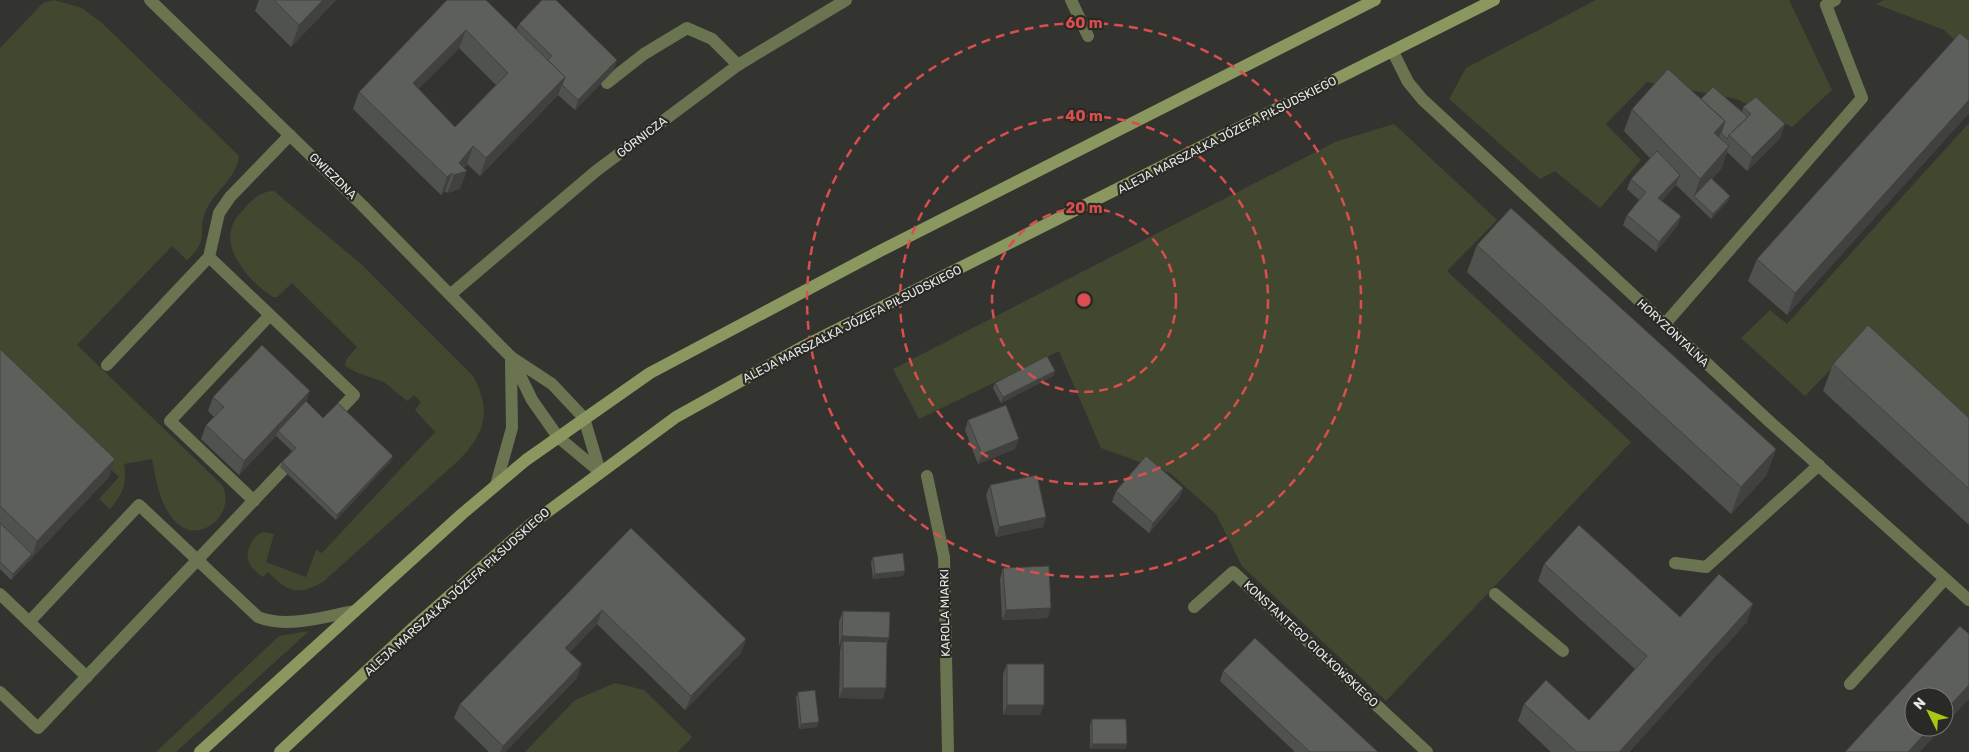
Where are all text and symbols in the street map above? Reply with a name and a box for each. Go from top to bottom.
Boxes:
text: 60 m [1066,14,1102,32]
street label: ALEJA MARSZAŁKA JÓZEFA PIŁSUDSKIEGO [1115,73,1339,197]
text: 40 m [1065,107,1103,125]
street label: GÓRNICZA [614,114,670,160]
street label: GWIEZDNA [307,150,359,202]
text: 20 m [1066,199,1102,217]
street label: ALEJA MARSZAŁKA JÓZEFA PIŁSUDSKIEGO [740,262,964,386]
centre of rings [1075,291,1093,309]
street label: HORYZONTALNA [1634,296,1712,370]
street label: ALEJA MARSZAŁKA JÓZEFA PIŁSUDSKIEGO [362,505,552,679]
street label: KAROLA MIARKI [937,569,953,657]
street label: KONSTANTEGO CIOŁKOWSKIEGO [1241,578,1381,710]
north arrow [1904,687,1954,737]
text: N [1910,694,1929,713]

